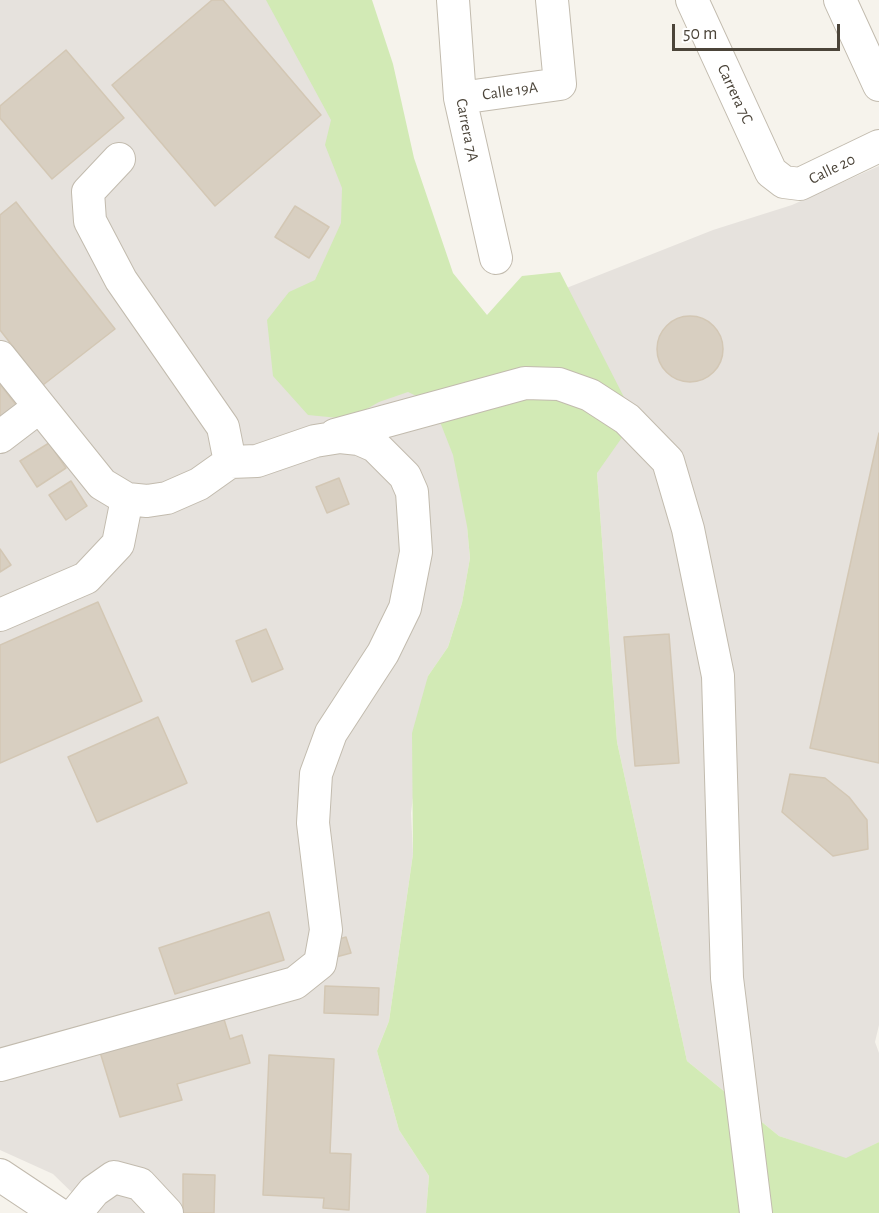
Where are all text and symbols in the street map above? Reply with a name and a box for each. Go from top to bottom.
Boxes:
scale bar [675,12,843,50]
text: 50 m [683,25,717,43]
street label: Carrera 7C [713,61,757,127]
street label: Calle 19A [481,78,539,104]
street label: Carrera 7A [451,97,483,163]
street label: Calle 20 [806,150,858,188]

